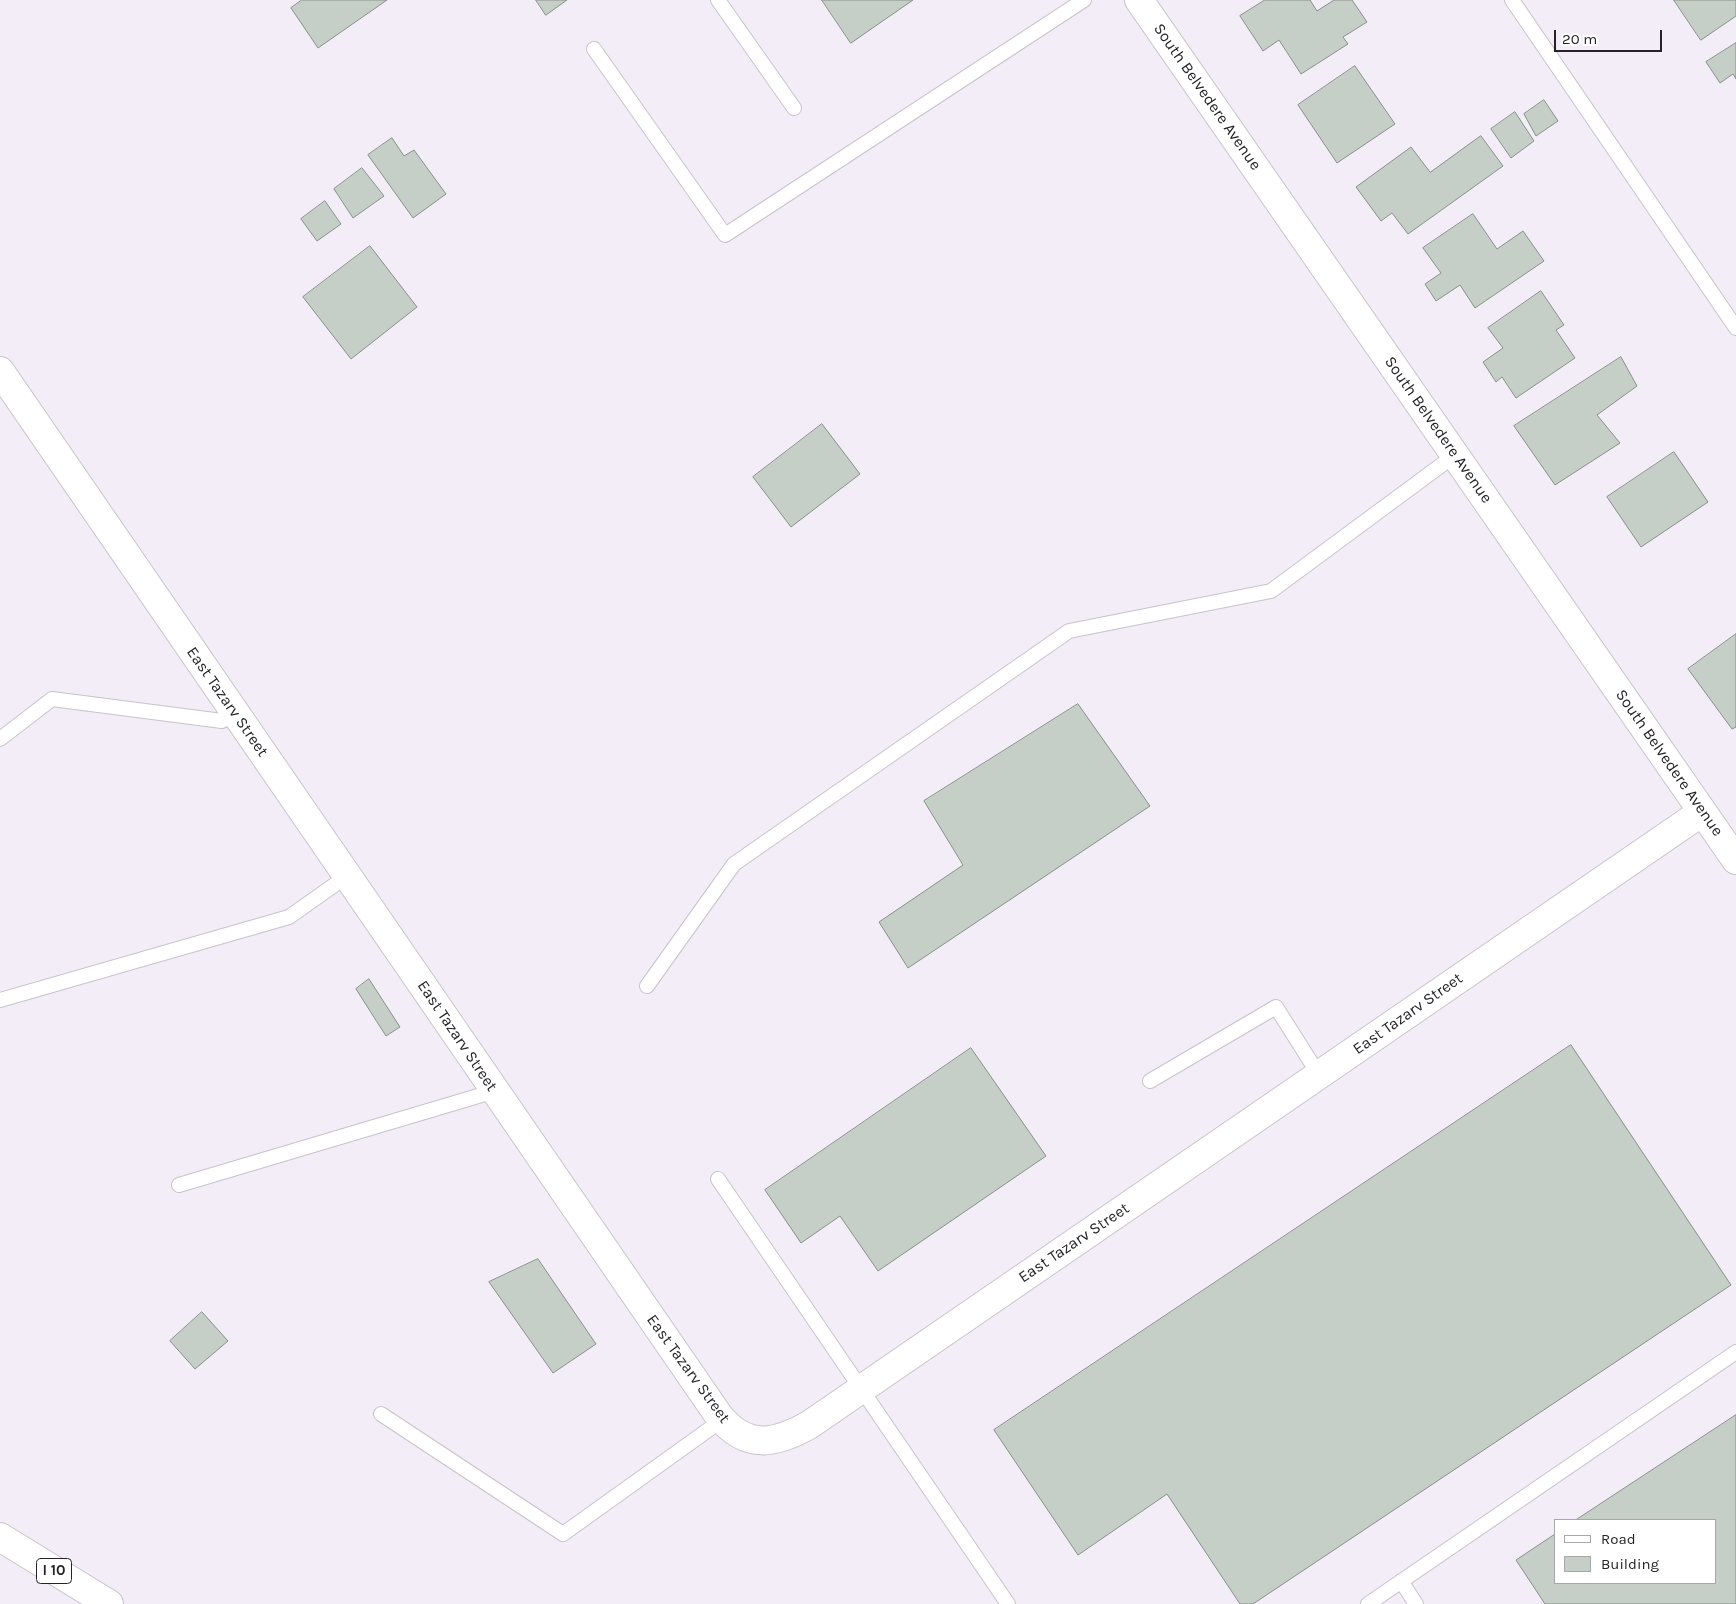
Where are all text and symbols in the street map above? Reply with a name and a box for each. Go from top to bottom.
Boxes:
street label: South Belvedere Avenue [1149,20,1265,174]
scale bar [1556,20,1664,52]
text: 20 m [1562,30,1597,48]
street label: South Belvedere Avenue [1380,353,1496,507]
street label: East Tazarv Street [182,643,272,761]
street label: South Belvedere Avenue [1611,686,1727,840]
street label: East Tazarv Street [1349,969,1467,1059]
street label: East Tazarv Street [413,977,501,1095]
street label: East Tazarv Street [1015,1199,1133,1287]
street label: East Tazarv Street [642,1311,734,1427]
legend [1554,1519,1716,1584]
text: Road [1601,1530,1636,1548]
text: Building [1601,1555,1659,1573]
road number: I 10 [36,1558,72,1584]

